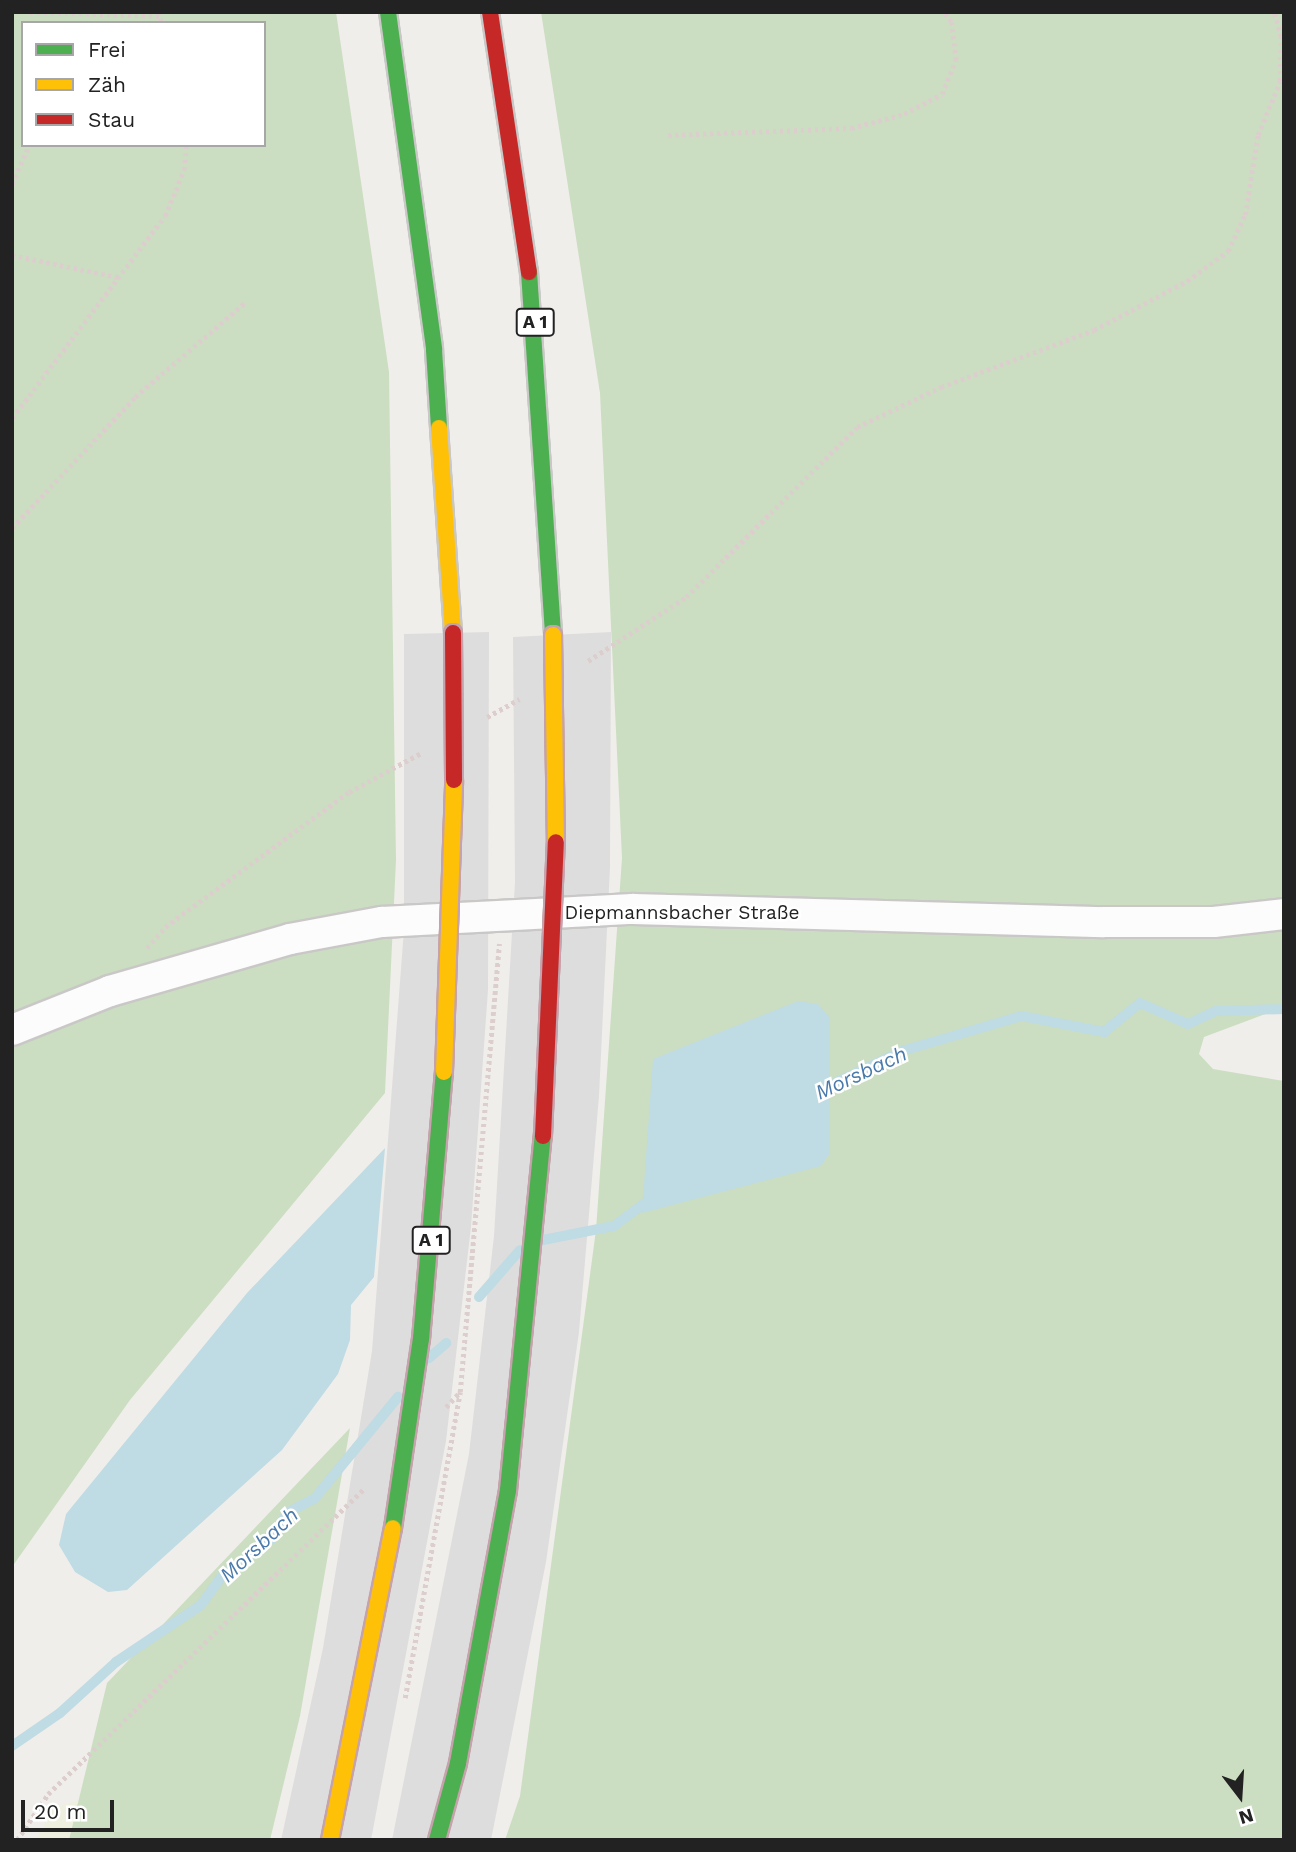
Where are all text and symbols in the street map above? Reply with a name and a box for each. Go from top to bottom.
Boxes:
legend [21,21,266,147]
text: Frei [88,37,126,62]
text: Zäh [88,72,126,97]
text: Stau [88,107,135,132]
road number: A 1 [514,308,556,336]
street label: Diepmannsbacher Straße [564,902,800,924]
water label: Morsbach [811,1041,911,1105]
road number: A 1 [410,1226,452,1254]
water label: Morsbach [215,1502,303,1588]
north arrow [1205,1761,1275,1831]
scale bar [24,1786,117,1830]
text: 20 m [34,1799,86,1824]
text: N [1236,1804,1256,1830]

